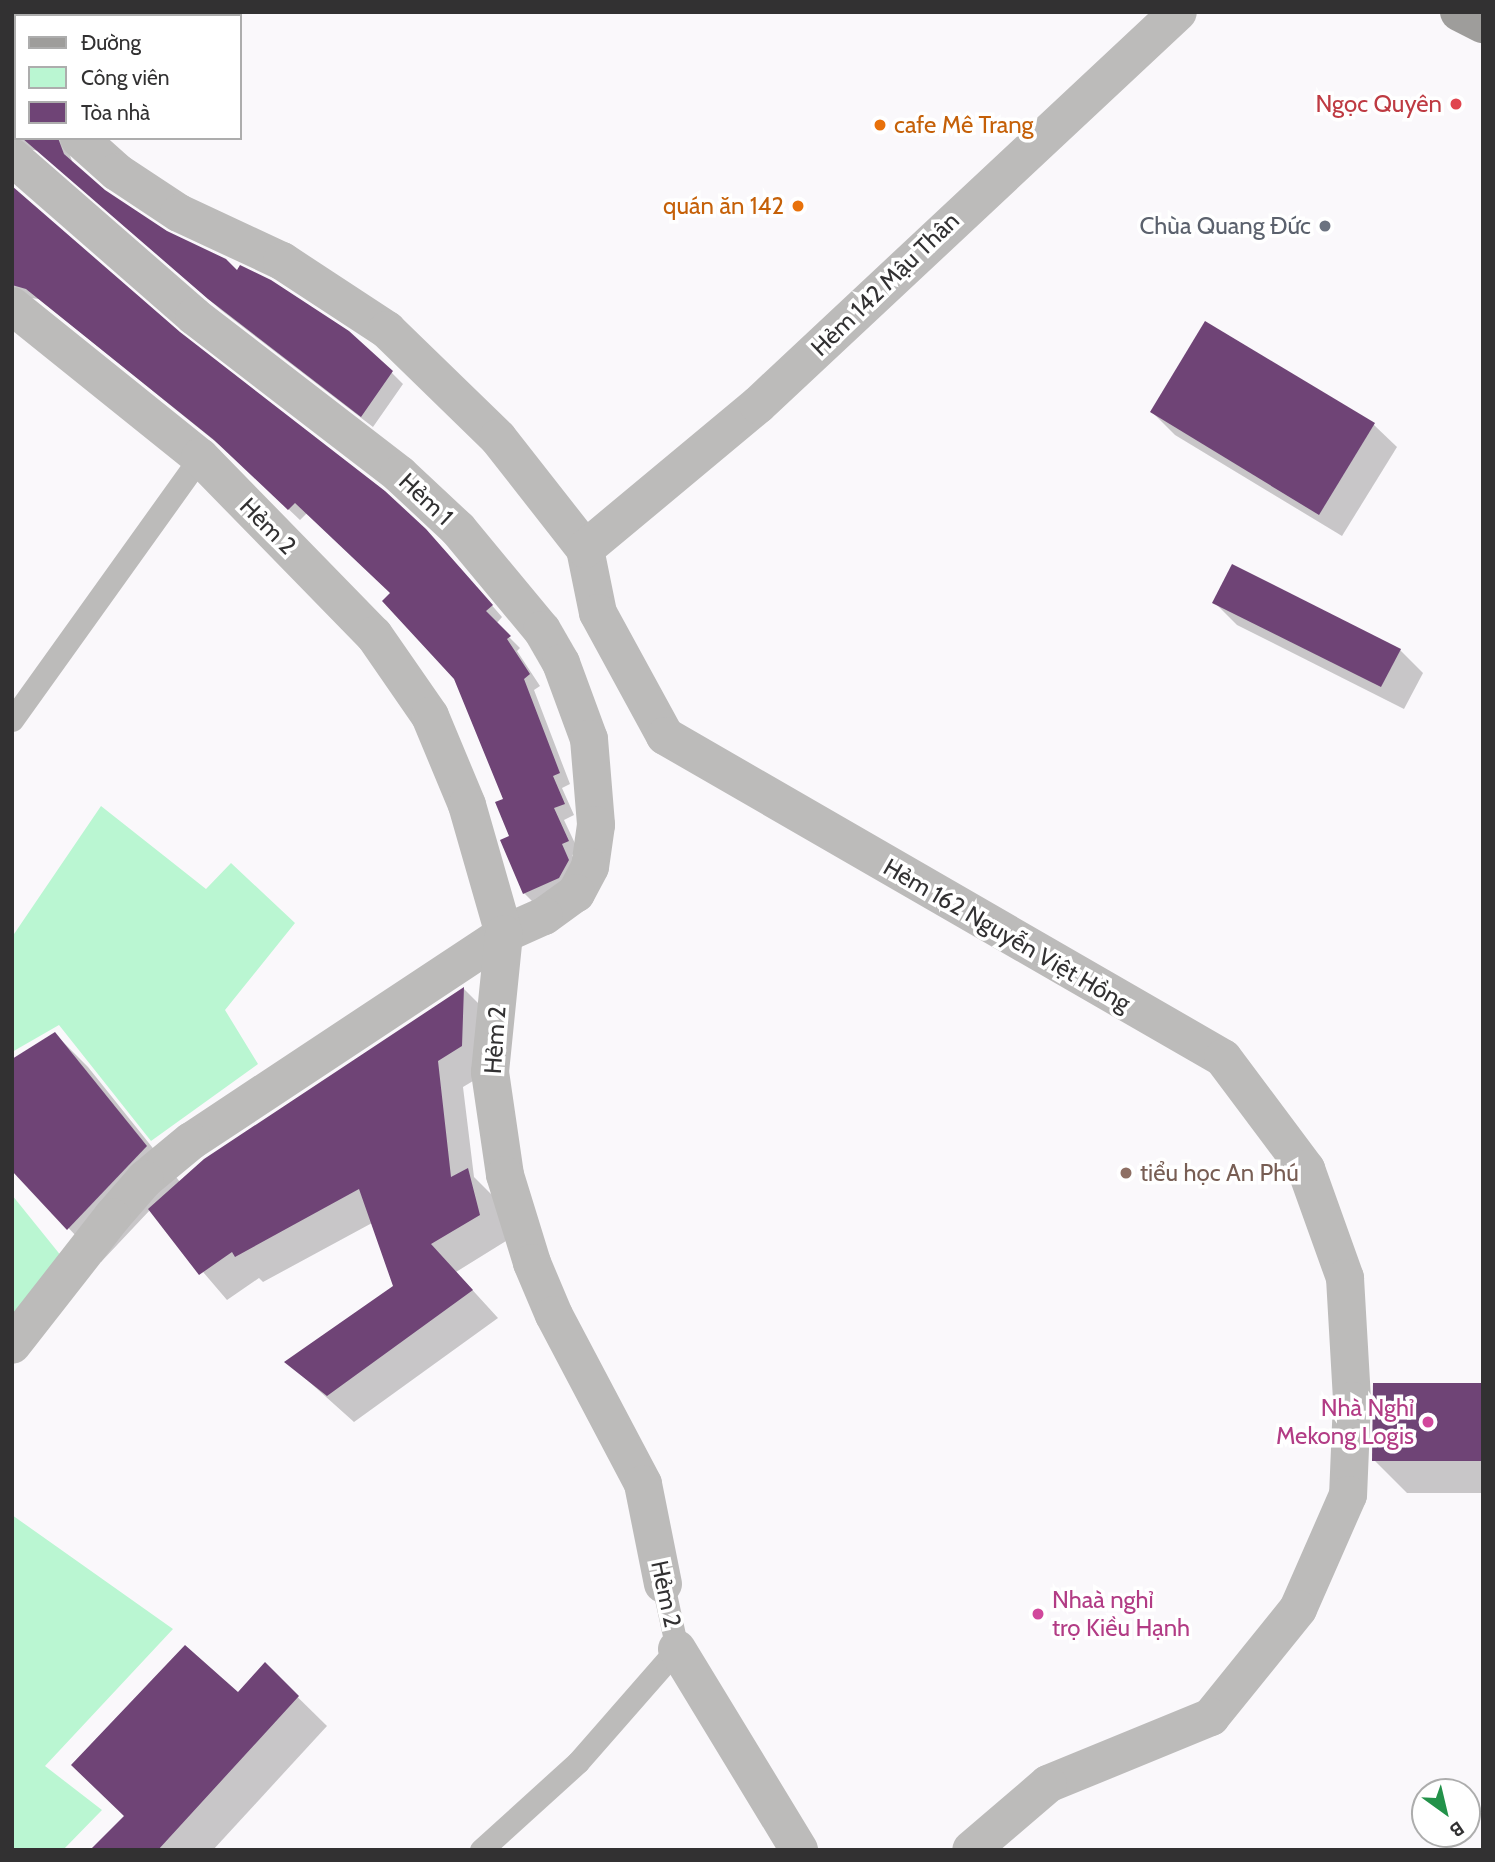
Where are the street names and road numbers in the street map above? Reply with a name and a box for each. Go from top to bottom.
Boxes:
street label: Hẻm 142 Mậu Thân [805,206,965,362]
street label: Hẻm 1 [393,467,459,531]
street label: Hẻm 2 [234,492,302,560]
street label: Hẻm 162 Nguyễn Việt Hồng [878,852,1136,1018]
street label: Hẻm 2 [478,1005,512,1075]
street label: Hẻm 2 [645,1558,687,1630]

